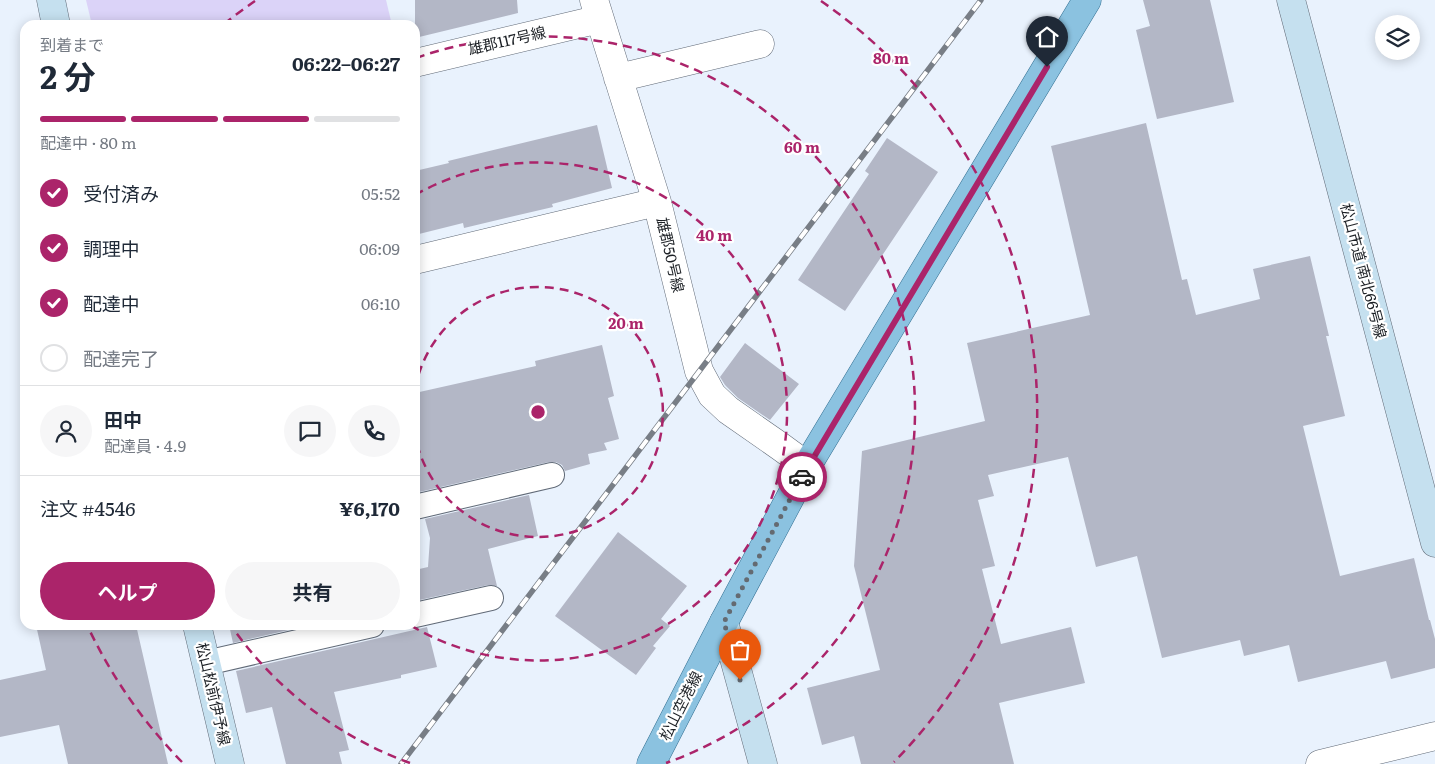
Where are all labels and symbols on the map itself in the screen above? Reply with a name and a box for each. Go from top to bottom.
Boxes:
pin [1026,16,1068,67]
street label: 雄郡117号線 [465,19,548,60]
text: 80 m [873,46,909,69]
text: 60 m [784,135,820,158]
street label: 松山市道 南北66号線 [1335,200,1394,341]
street label: 雄郡50号線 [652,215,691,294]
text: 40 m [696,223,732,246]
text: 20 m [608,311,644,334]
centre of rings [529,403,547,421]
courier [777,452,827,502]
pin [719,629,761,680]
street label: 松山松前伊予線 [191,640,237,747]
street label: 松山空港線 [652,667,707,744]

